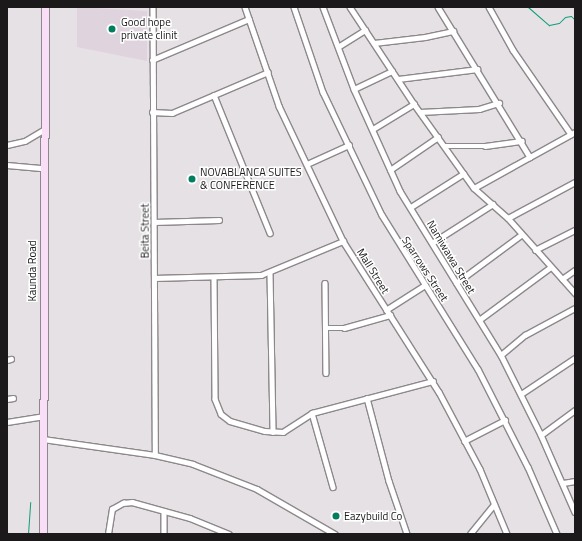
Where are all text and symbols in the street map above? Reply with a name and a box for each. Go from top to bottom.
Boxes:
place label: Good hope private clinit [121,16,177,42]
marker: Good hope private clinit [106,23,118,35]
place label: NOVABLANCA SUITES & CONFERENCE [200,166,302,192]
marker: NOVABLANCA SUITES & CONFERENCE [187,174,197,184]
street label: Beita Street [138,204,152,258]
street label: Namiwawa Street [424,218,478,296]
street label: Sparrows Street [399,234,451,304]
street label: Kaunda Road [25,240,39,302]
street label: Mall Street [354,246,392,296]
place label: Eazybuild Co [344,509,402,523]
marker: Eazybuild Co [331,511,341,521]

